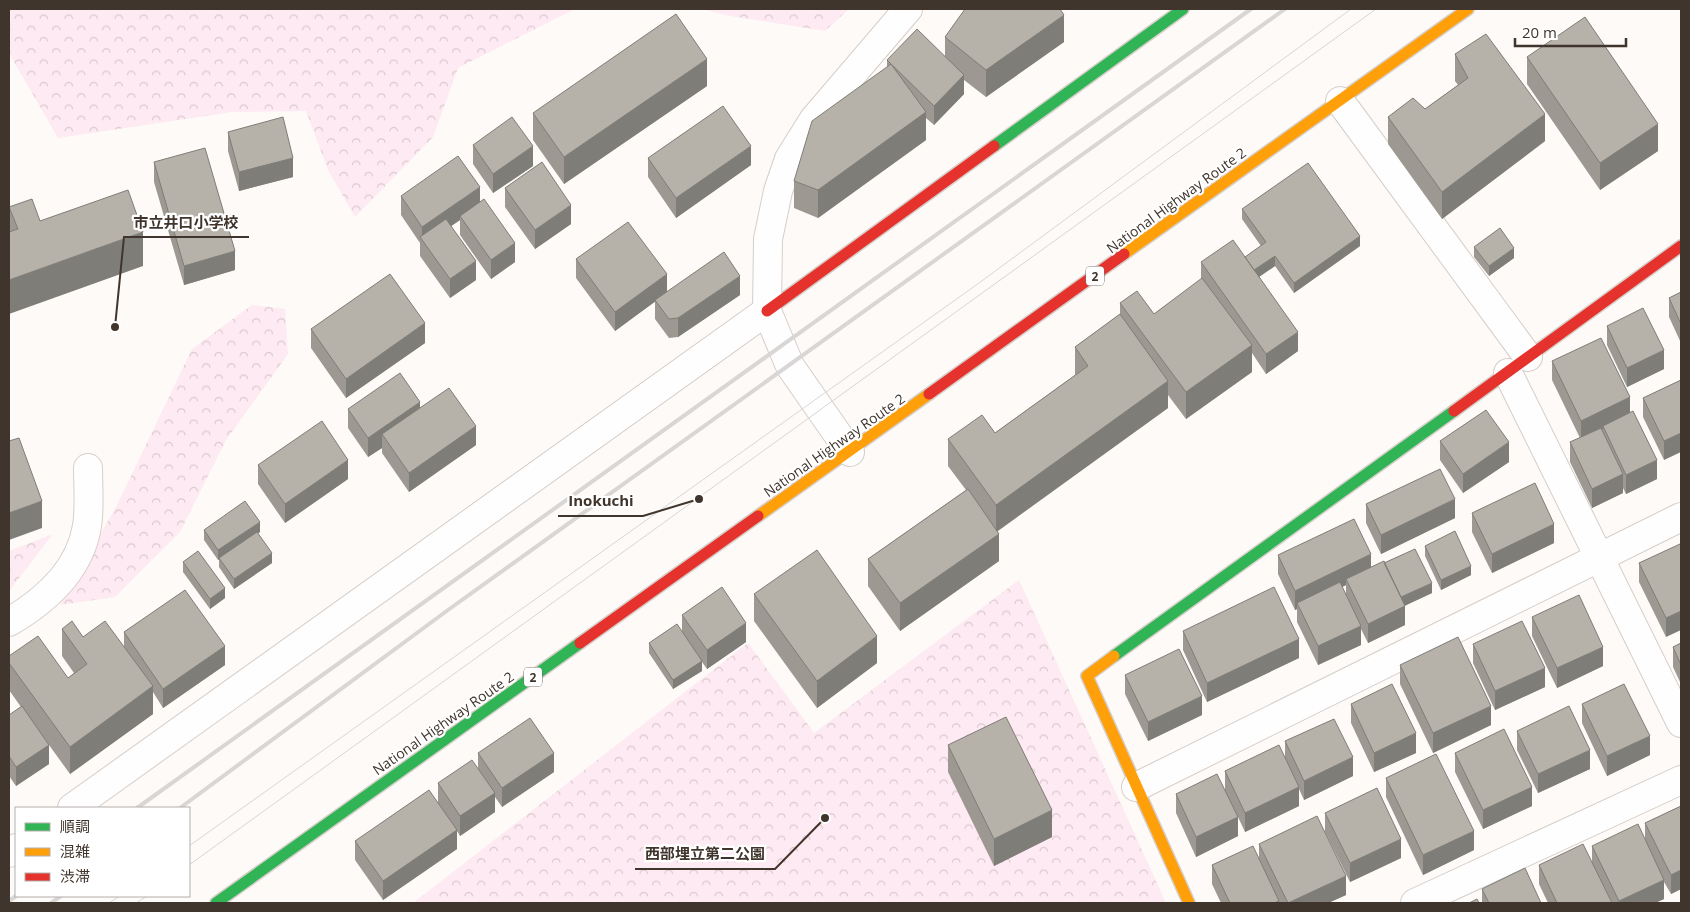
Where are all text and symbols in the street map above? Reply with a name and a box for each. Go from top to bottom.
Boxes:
scale bar [1515,15,1626,47]
text: 20 m [1522,22,1557,42]
street label: National Highway Route 2 [1102,143,1250,257]
callout: 市立井口小学校 [124,207,249,237]
text: 市立井口小学校 [133,212,239,232]
road number: 2 [1086,266,1104,286]
street label: National Highway Route 2 [760,389,908,501]
callout: Inokuchi [558,486,643,516]
text: Inokuchi [568,490,634,510]
street label: National Highway Route 2 [369,667,517,779]
road number: 2 [524,668,542,686]
legend [15,807,190,897]
text: 順調 [60,816,90,836]
callout: 西部埋立第二公園 [635,839,775,869]
text: 混雑 [60,841,90,861]
text: 西部埋立第二公園 [645,843,765,863]
text: 渋滞 [60,866,90,886]

